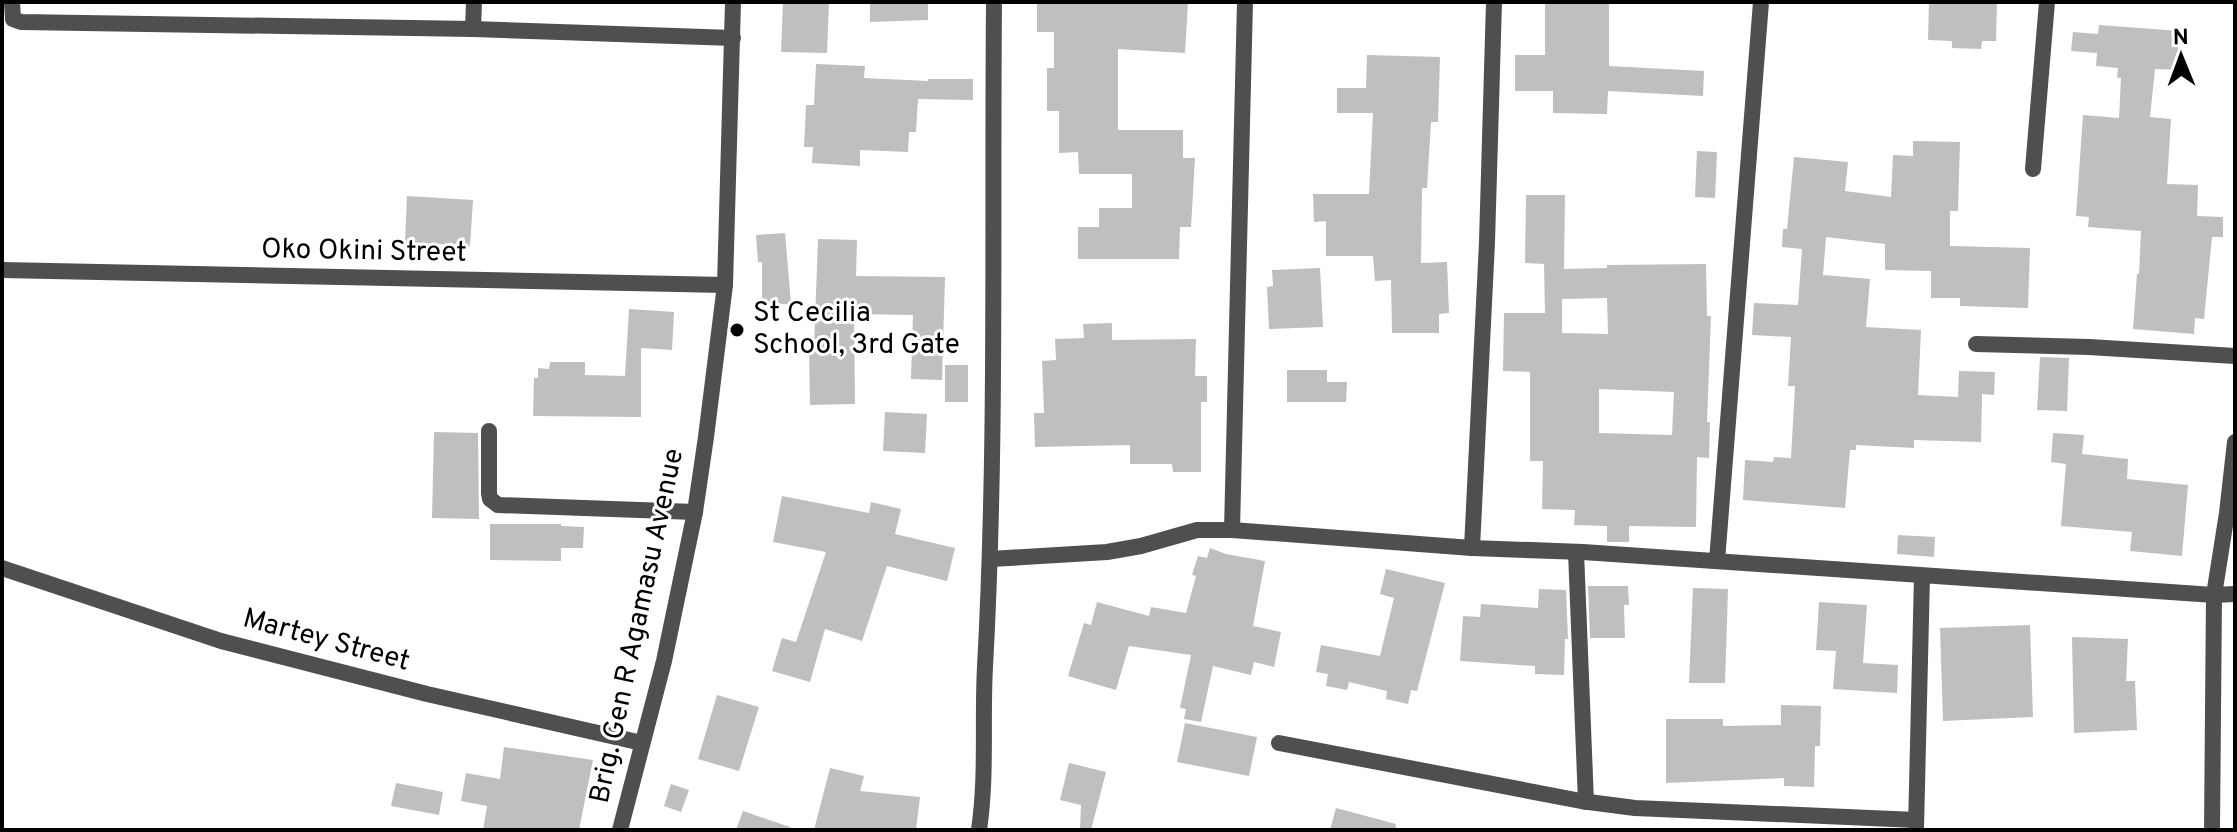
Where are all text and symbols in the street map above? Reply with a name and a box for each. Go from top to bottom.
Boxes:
north arrow [2141,16,2221,96]
text: N [2173,25,2189,52]
street label: Oko Okini Street [261,232,467,272]
place label: St Cecilia School, 3rd Gate [753,296,960,364]
marker: St Cecilia School, 3rd Gate [728,321,746,339]
street label: Brig. Gen R Agamasu Avenue [583,445,693,807]
street label: Martey Street [239,601,413,681]

